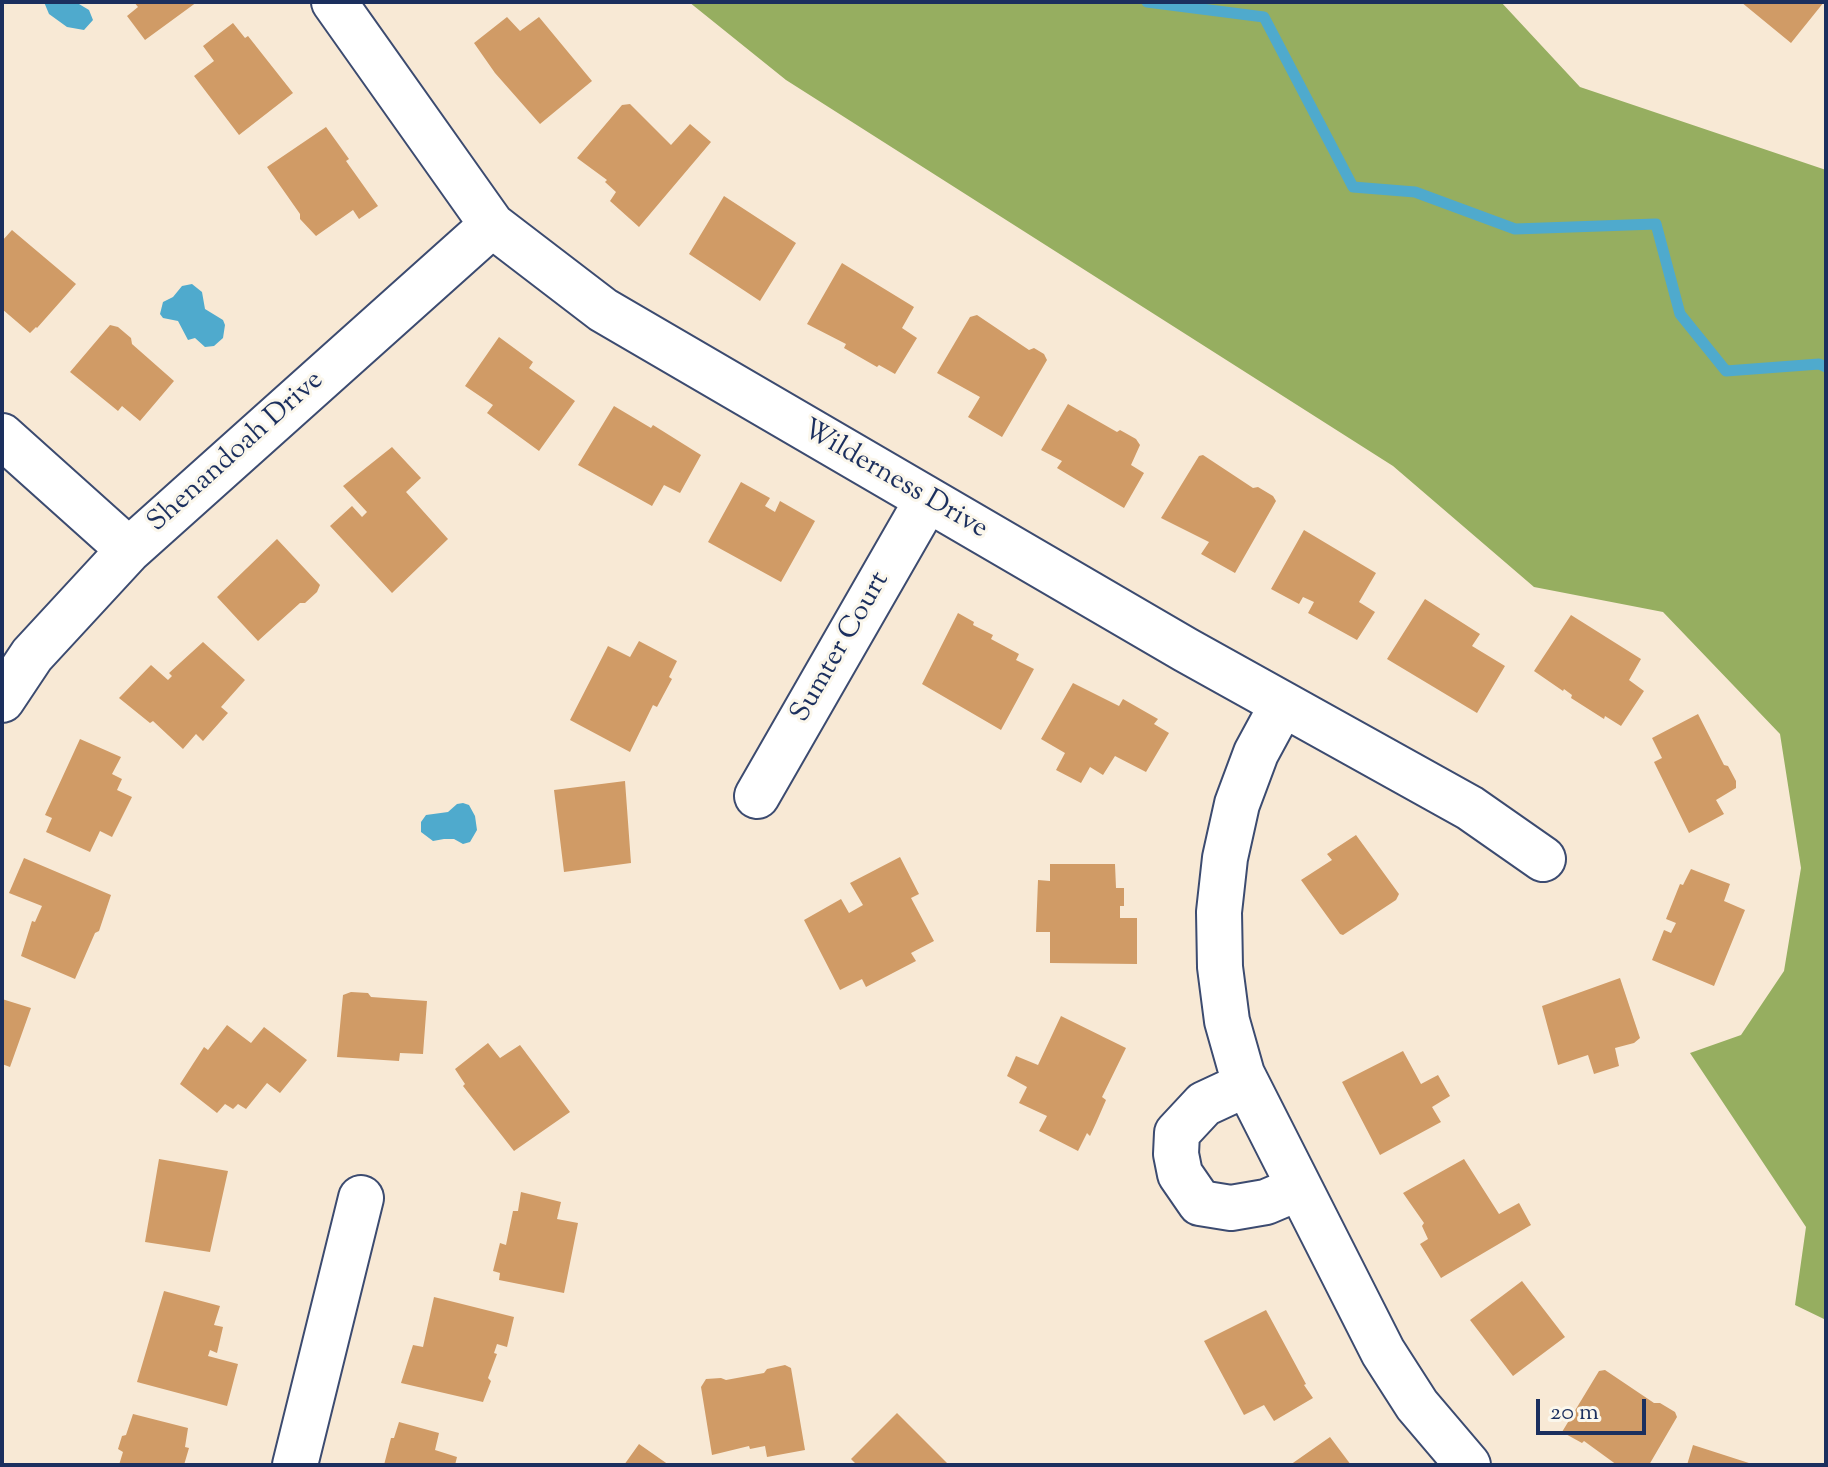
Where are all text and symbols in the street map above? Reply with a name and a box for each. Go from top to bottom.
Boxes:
street label: Shenandoah Drive [142,365,332,541]
street label: Wilderness Drive [795,414,993,548]
street label: Sumter Court [785,567,899,729]
scale bar [1540,1383,1650,1433]
text: 20 m [1550,1396,1599,1430]

